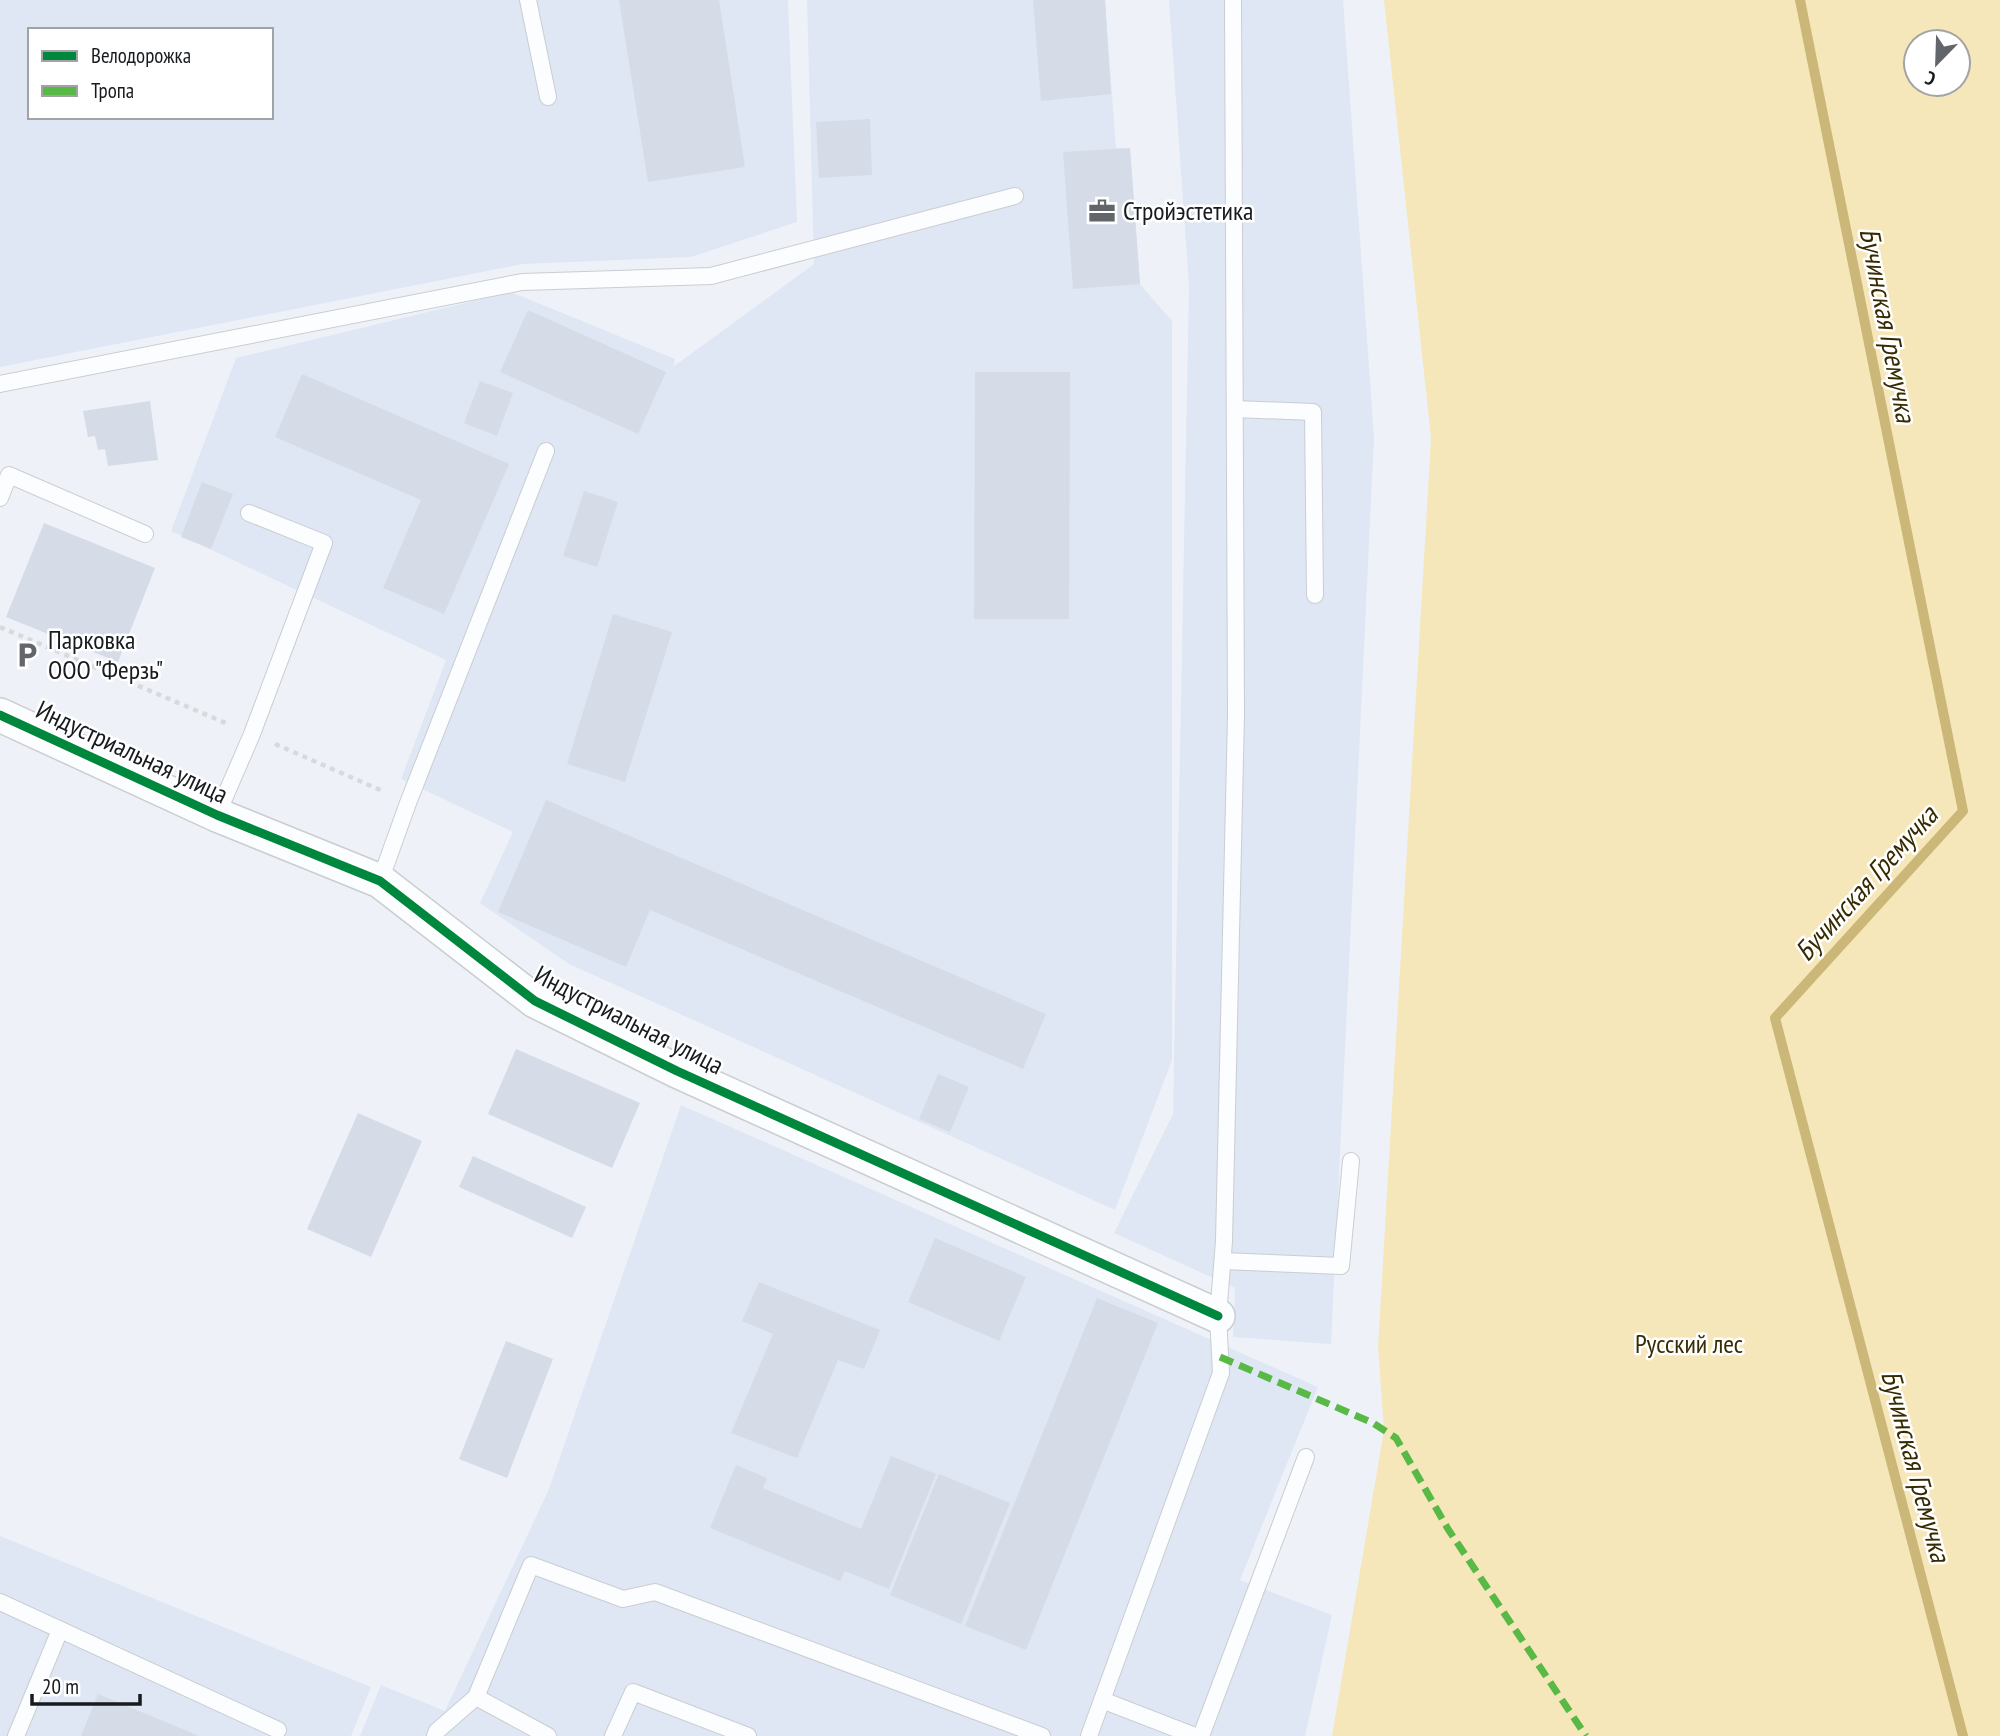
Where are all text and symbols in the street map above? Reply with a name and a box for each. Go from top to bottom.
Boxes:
legend [28,28,273,119]
north arrow [1902,28,1972,98]
text: Велодорожка [91,42,191,69]
text: С [1921,66,1939,91]
text: Тропа [91,77,134,104]
place label: Стройэстетика [1123,194,1253,227]
office icon: Стройэстетика [1087,196,1117,226]
water label: Бучинская Гремучка [1852,225,1926,427]
place label: Парковка ООО "Ферзь" [48,623,163,686]
parking icon: Парковка ООО "Ферзь" [12,640,42,670]
street label: Индустриальная улица [31,693,233,810]
water label: Бучинская Гремучка [1786,796,1946,968]
street label: Индустриальная улица [529,958,729,1081]
park label: Русский лес [1635,1327,1743,1360]
water label: Бучинская Гремучка [1873,1366,1960,1567]
scale bar [32,1662,140,1706]
text: 20 m [42,1673,79,1700]

